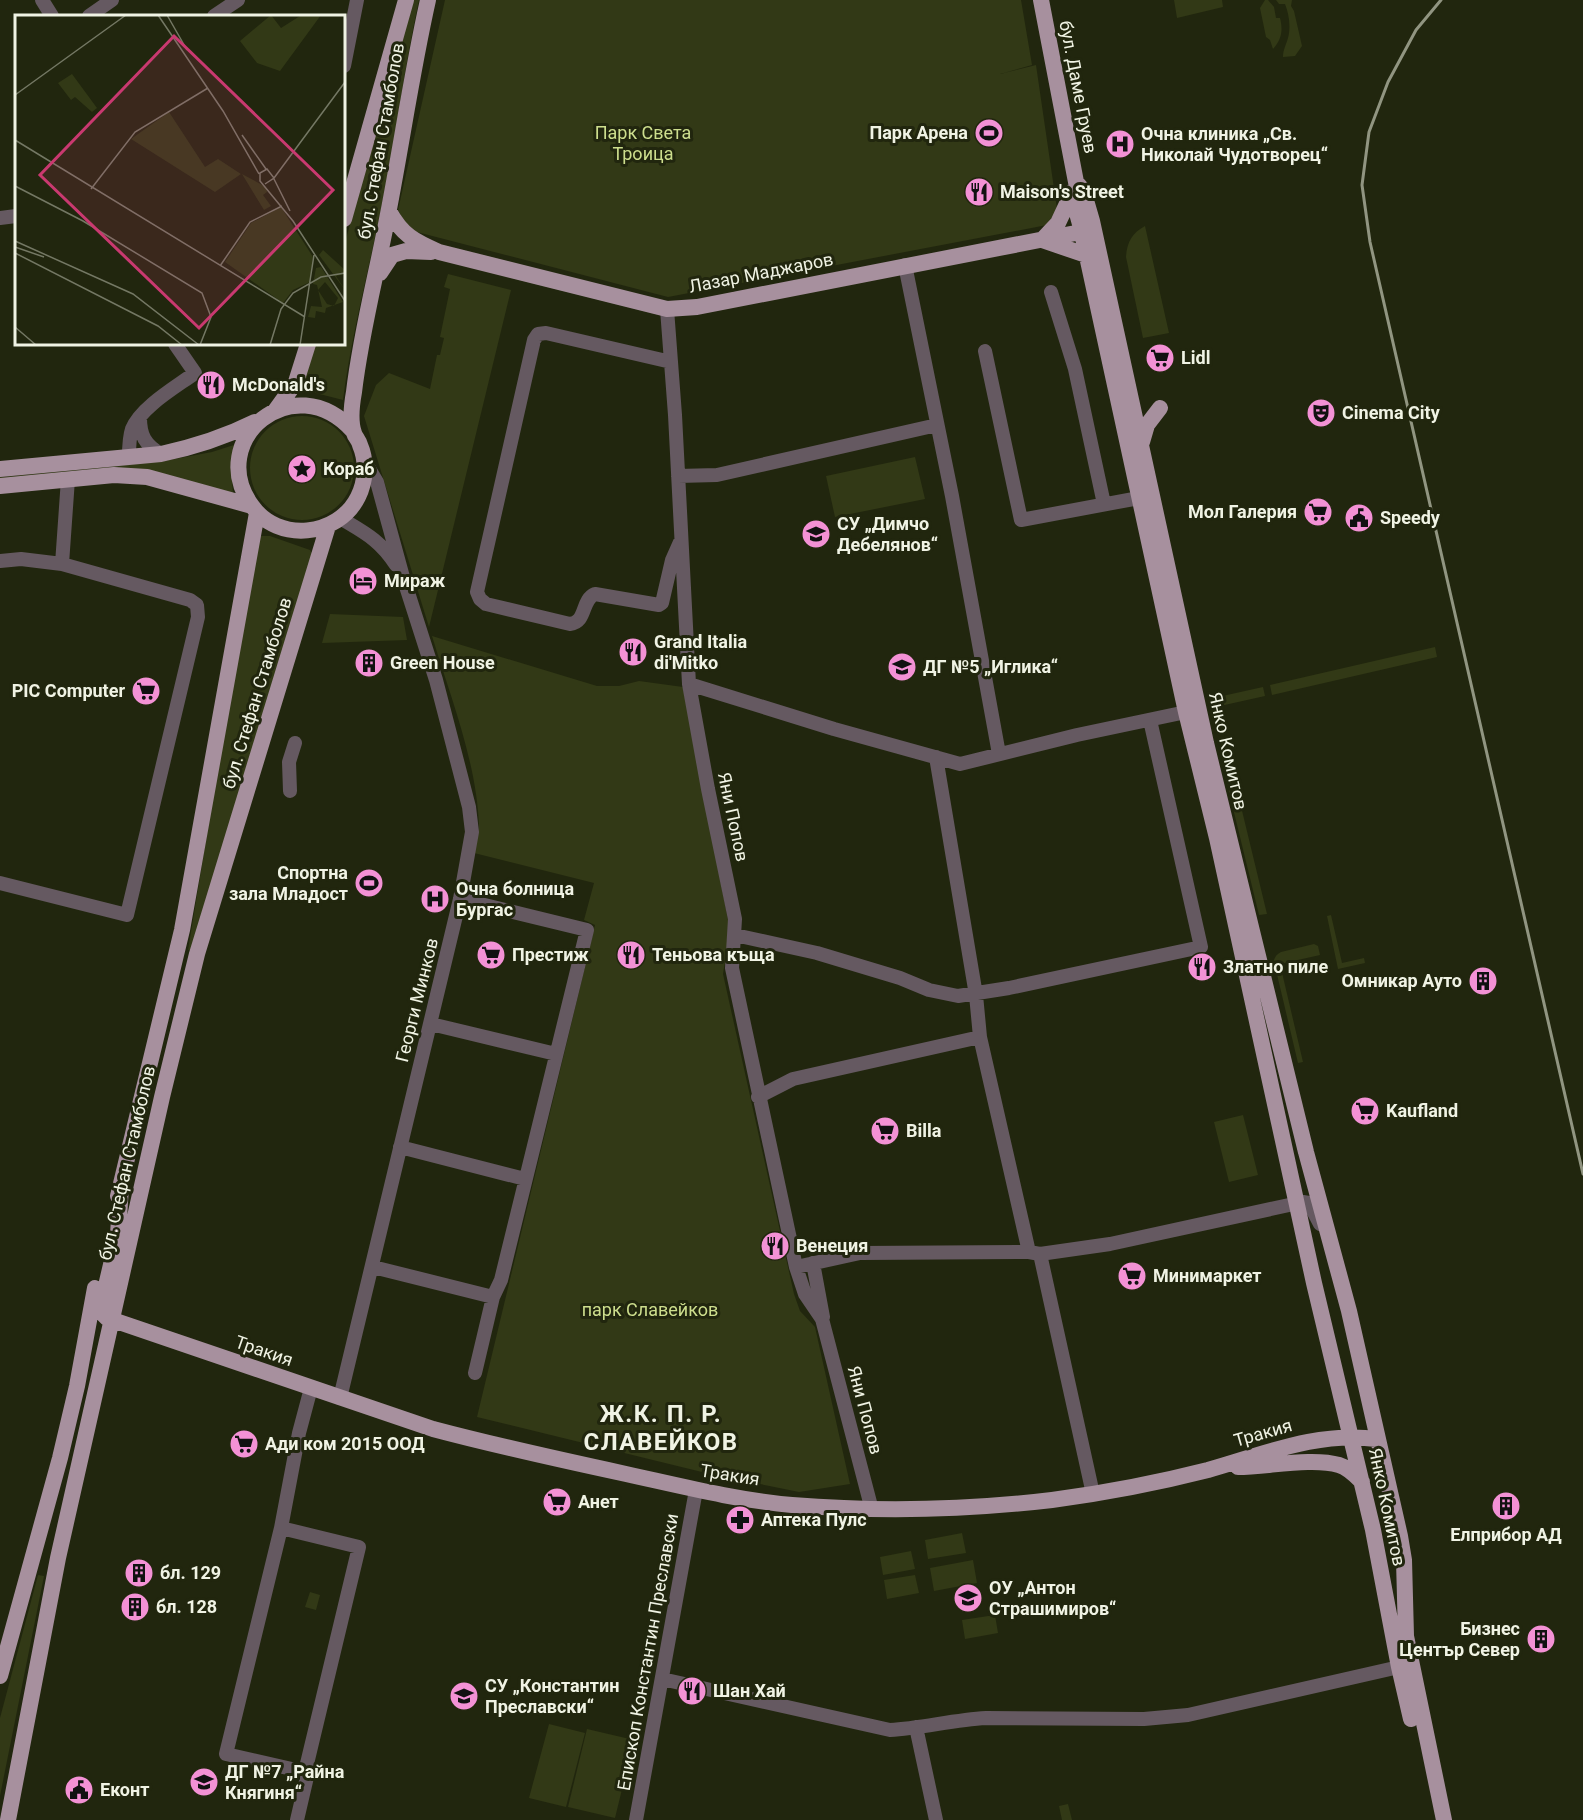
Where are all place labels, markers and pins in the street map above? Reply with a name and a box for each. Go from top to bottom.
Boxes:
sports icon: Парк Арена [973,117,1005,149]
place label: Парк Арена [869,122,968,143]
place label: Oчна клиника „Св. Николай Чудотворец“ [1141,123,1328,165]
hospital icon: Oчна клиника „Св. Николай Чудотворец“ [1104,128,1136,160]
restaurant icon: Maison's Street [963,176,995,208]
place label: Maison's Street [1000,181,1124,202]
supermarket icon: Lidl [1144,342,1176,374]
place label: Lidl [1181,347,1210,368]
restaurant icon: McDonald's [195,369,227,401]
place label: McDonald's [232,374,325,395]
theatre icon: Cinema City [1305,397,1337,429]
place label: Cinema City [1342,402,1441,423]
place icon: Кораб [286,453,318,485]
place label: Кораб [323,458,375,479]
supermarket icon: Мол Галерия [1302,496,1334,528]
place label: Мол Галерия [1188,501,1297,522]
public building icon: Speedy [1343,502,1375,534]
place label: Speedy [1380,507,1441,528]
place label: СУ „Димчо Дебелянов“ [837,513,938,555]
school or university icon: СУ „Димчо Дебелянов“ [800,518,832,550]
hotel icon: Мираж [347,565,379,597]
place label: Мираж [384,570,446,591]
place label: Grand Italia di'Mitko [654,631,747,673]
restaurant icon: Grand Italia di'Mitko [617,636,649,668]
building icon: Green House [353,647,385,679]
school or university icon: ДГ №5 „Иглика“ [886,651,918,683]
place label: Green House [390,652,495,673]
place label: ДГ №5 „Иглика“ [923,656,1058,677]
supermarket icon: PIC Computer [130,675,162,707]
place label: PIC Computer [12,680,125,701]
place label: Спортна зала Младост [229,862,348,904]
sports icon: Спортна зала Младост [353,867,385,899]
place label: Oчна болница Бургас [456,878,575,920]
hospital icon: Oчна болница Бургас [419,883,451,915]
supermarket icon: Престиж [475,939,507,971]
restaurant icon: Теньова къща [615,939,647,971]
place label: Престиж [512,944,589,965]
place label: Теньова къща [652,944,775,965]
restaurant icon: Златно пиле [1186,951,1218,983]
place label: Златно пиле [1223,956,1328,977]
building icon: Омникар Ауто [1467,965,1499,997]
place label: Омникар Ауто [1341,970,1462,991]
supermarket icon: Kaufland [1349,1095,1381,1127]
place label: Kaufland [1386,1100,1458,1121]
supermarket icon: Billa [869,1115,901,1147]
place label: Billa [906,1120,942,1141]
restaurant icon: Венеция [759,1230,791,1262]
place label: Венеция [796,1235,868,1256]
supermarket icon: Минимаркет [1116,1260,1148,1292]
place label: Минимаркет [1153,1265,1262,1286]
supermarket icon: Ади ком 2015 ООД [228,1428,260,1460]
place label: Ади ком 2015 ООД [265,1433,425,1454]
supermarket icon: Анет [541,1486,573,1518]
building icon: Елприбор АД [1490,1490,1522,1522]
place label: Анет [578,1491,619,1512]
pharmacy icon: Аптека Пулс [724,1504,756,1536]
place label: Аптека Пулс [761,1509,867,1530]
place label: Елприбор АД [1450,1524,1562,1545]
building icon: бл. 129 [123,1557,155,1589]
place label: бл. 129 [160,1562,221,1583]
place label: ОУ „Антон Страшимиров“ [989,1577,1116,1619]
school or university icon: ОУ „Антон Страшимиров“ [952,1582,984,1614]
building icon: бл. 128 [119,1591,151,1623]
place label: бл. 128 [156,1596,217,1617]
place label: Бизнес Център Север [1399,1618,1520,1660]
building icon: Бизнес Център Север [1525,1623,1557,1655]
place label: СУ „Константин Преславски“ [485,1675,619,1717]
restaurant icon: Шан Хай [676,1675,708,1707]
school or university icon: СУ „Константин Преславски“ [448,1680,480,1712]
place label: Шан Хай [713,1680,786,1701]
place label: ДГ №7 „Райна Княгиня“ [225,1761,345,1803]
school or university icon: ДГ №7 „Райна Княгиня“ [188,1766,220,1798]
public building icon: Еконт [63,1774,95,1806]
place label: Еконт [100,1779,149,1800]

